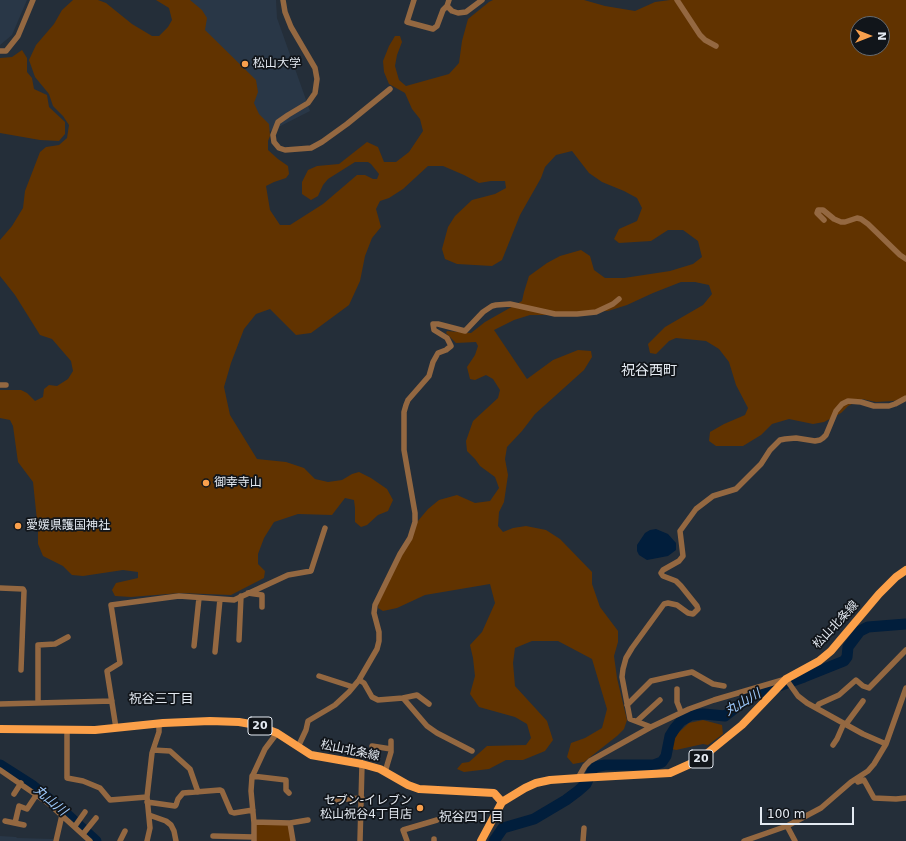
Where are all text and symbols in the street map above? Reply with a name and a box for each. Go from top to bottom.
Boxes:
north arrow [850,16,890,56]
text: N [875,31,888,41]
place label: 松山大学 [253,57,301,71]
marker: 松山大学 [240,59,250,69]
district label: 祝谷西町 [621,363,677,379]
place label: 御幸寺山 [214,476,262,490]
marker: 御幸寺山 [201,478,211,488]
place label: 愛媛県護国神社 [26,519,110,533]
marker: 愛媛県護国神社 [13,521,23,531]
street label: 松山北条線 [810,598,862,652]
water label: 丸山川 [722,686,764,720]
district label: 祝谷三丁目 [129,692,193,708]
road number: 20 [248,717,272,735]
street label: 松山北条線 [319,738,381,764]
road number: 20 [689,750,713,768]
water label: 丸山川 [30,782,70,820]
place label: セブン-イレブン 松山祝谷4丁目店 [320,794,412,822]
scale bar [762,799,856,825]
marker: セブン-イレブン 松山祝谷4丁目店 [415,803,425,813]
text: 100 m [767,807,805,821]
district label: 祝谷四丁目 [439,810,503,826]

